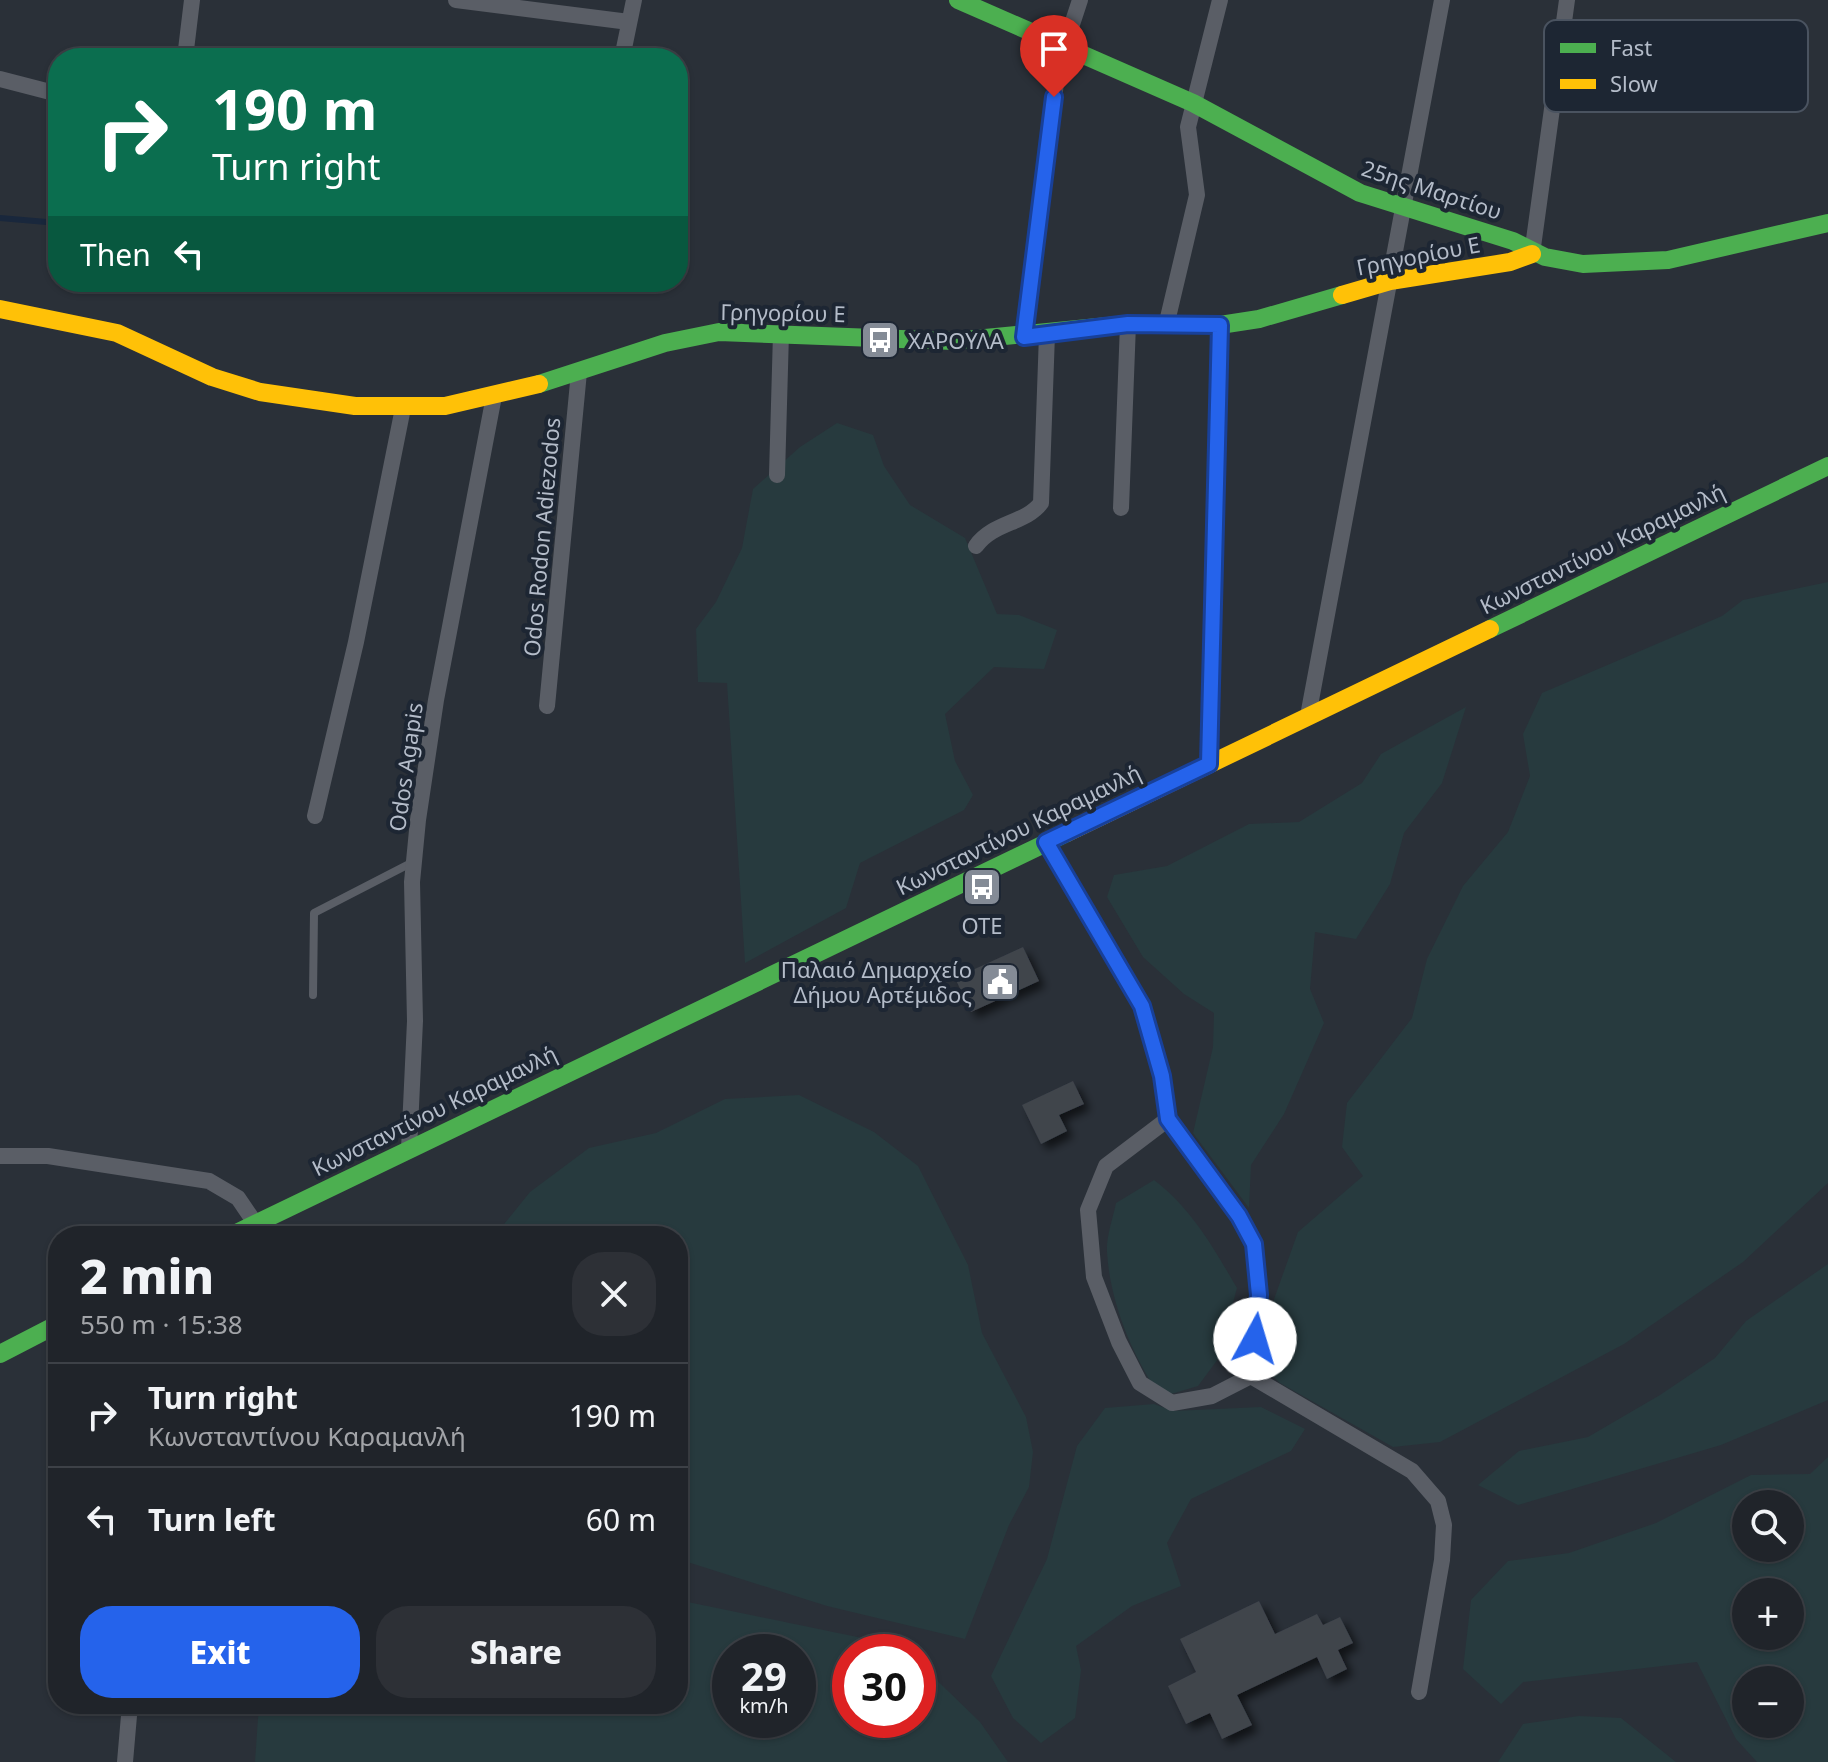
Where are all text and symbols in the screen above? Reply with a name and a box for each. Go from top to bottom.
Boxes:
pin [1020,15,1088,97]
legend [1544,20,1808,112]
icon: arrive [1032,27,1076,71]
text: Fast [1610,32,1652,62]
text: Slow [1610,68,1659,98]
text: 190 m [212,70,377,146]
icon: right [80,80,184,184]
text: Turn right [212,142,380,191]
street label: 25ης Μαρτίου [1358,152,1506,226]
street label: Γρηγορίου Ε [1354,228,1482,282]
icon: left [167,232,211,276]
text: Then [80,234,151,275]
street label: Γρηγορίου Ε [720,296,846,328]
bus stop icon: ΧΑΡΟΥΛΑ [859,319,901,361]
place label: ΧΑΡΟΥΛΑ [908,325,1005,355]
street label: Odos Rodon Adiezodos [516,416,566,658]
street label: Κωνσταντίνου Καραμανλή [1475,476,1729,620]
street label: Odos Agapis [381,701,429,833]
street label: Κωνσταντίνου Καραμανλή [891,757,1145,901]
bus stop icon: ΟΤΕ [961,866,1003,908]
place label: ΟΤΕ [962,910,1003,940]
place label: Παλαιό Δημαρχείο Δήμου Αρτέμιδος [781,954,972,1009]
public building icon: Παλαιό Δημαρχείο Δήμου Αρτέμιδος [979,961,1021,1003]
street label: Κωνσταντίνου Καραμανλή [307,1038,561,1182]
text: 2 min [80,1243,214,1308]
button: close [572,1252,656,1336]
position arrow [1213,1297,1297,1381]
text: 550 m · 15:38 [80,1306,243,1342]
text: Turn right [148,1377,298,1418]
icon: right [80,1393,124,1437]
text: 190 m [569,1395,656,1436]
text: Κωνσταντίνου Καραμανλή [148,1418,466,1454]
map controls [1732,1490,1804,1738]
button: search [1732,1490,1804,1562]
icon: left [80,1497,124,1541]
text: Turn left [148,1499,276,1540]
text: 60 m [586,1499,656,1540]
button: + [1732,1578,1804,1650]
button: Exit [80,1606,360,1698]
button: Share [376,1606,656,1698]
speed limit sign: 30 [832,1634,936,1738]
text: 29 [741,1648,787,1703]
button: − [1732,1666,1804,1738]
text: km/h [739,1692,789,1719]

